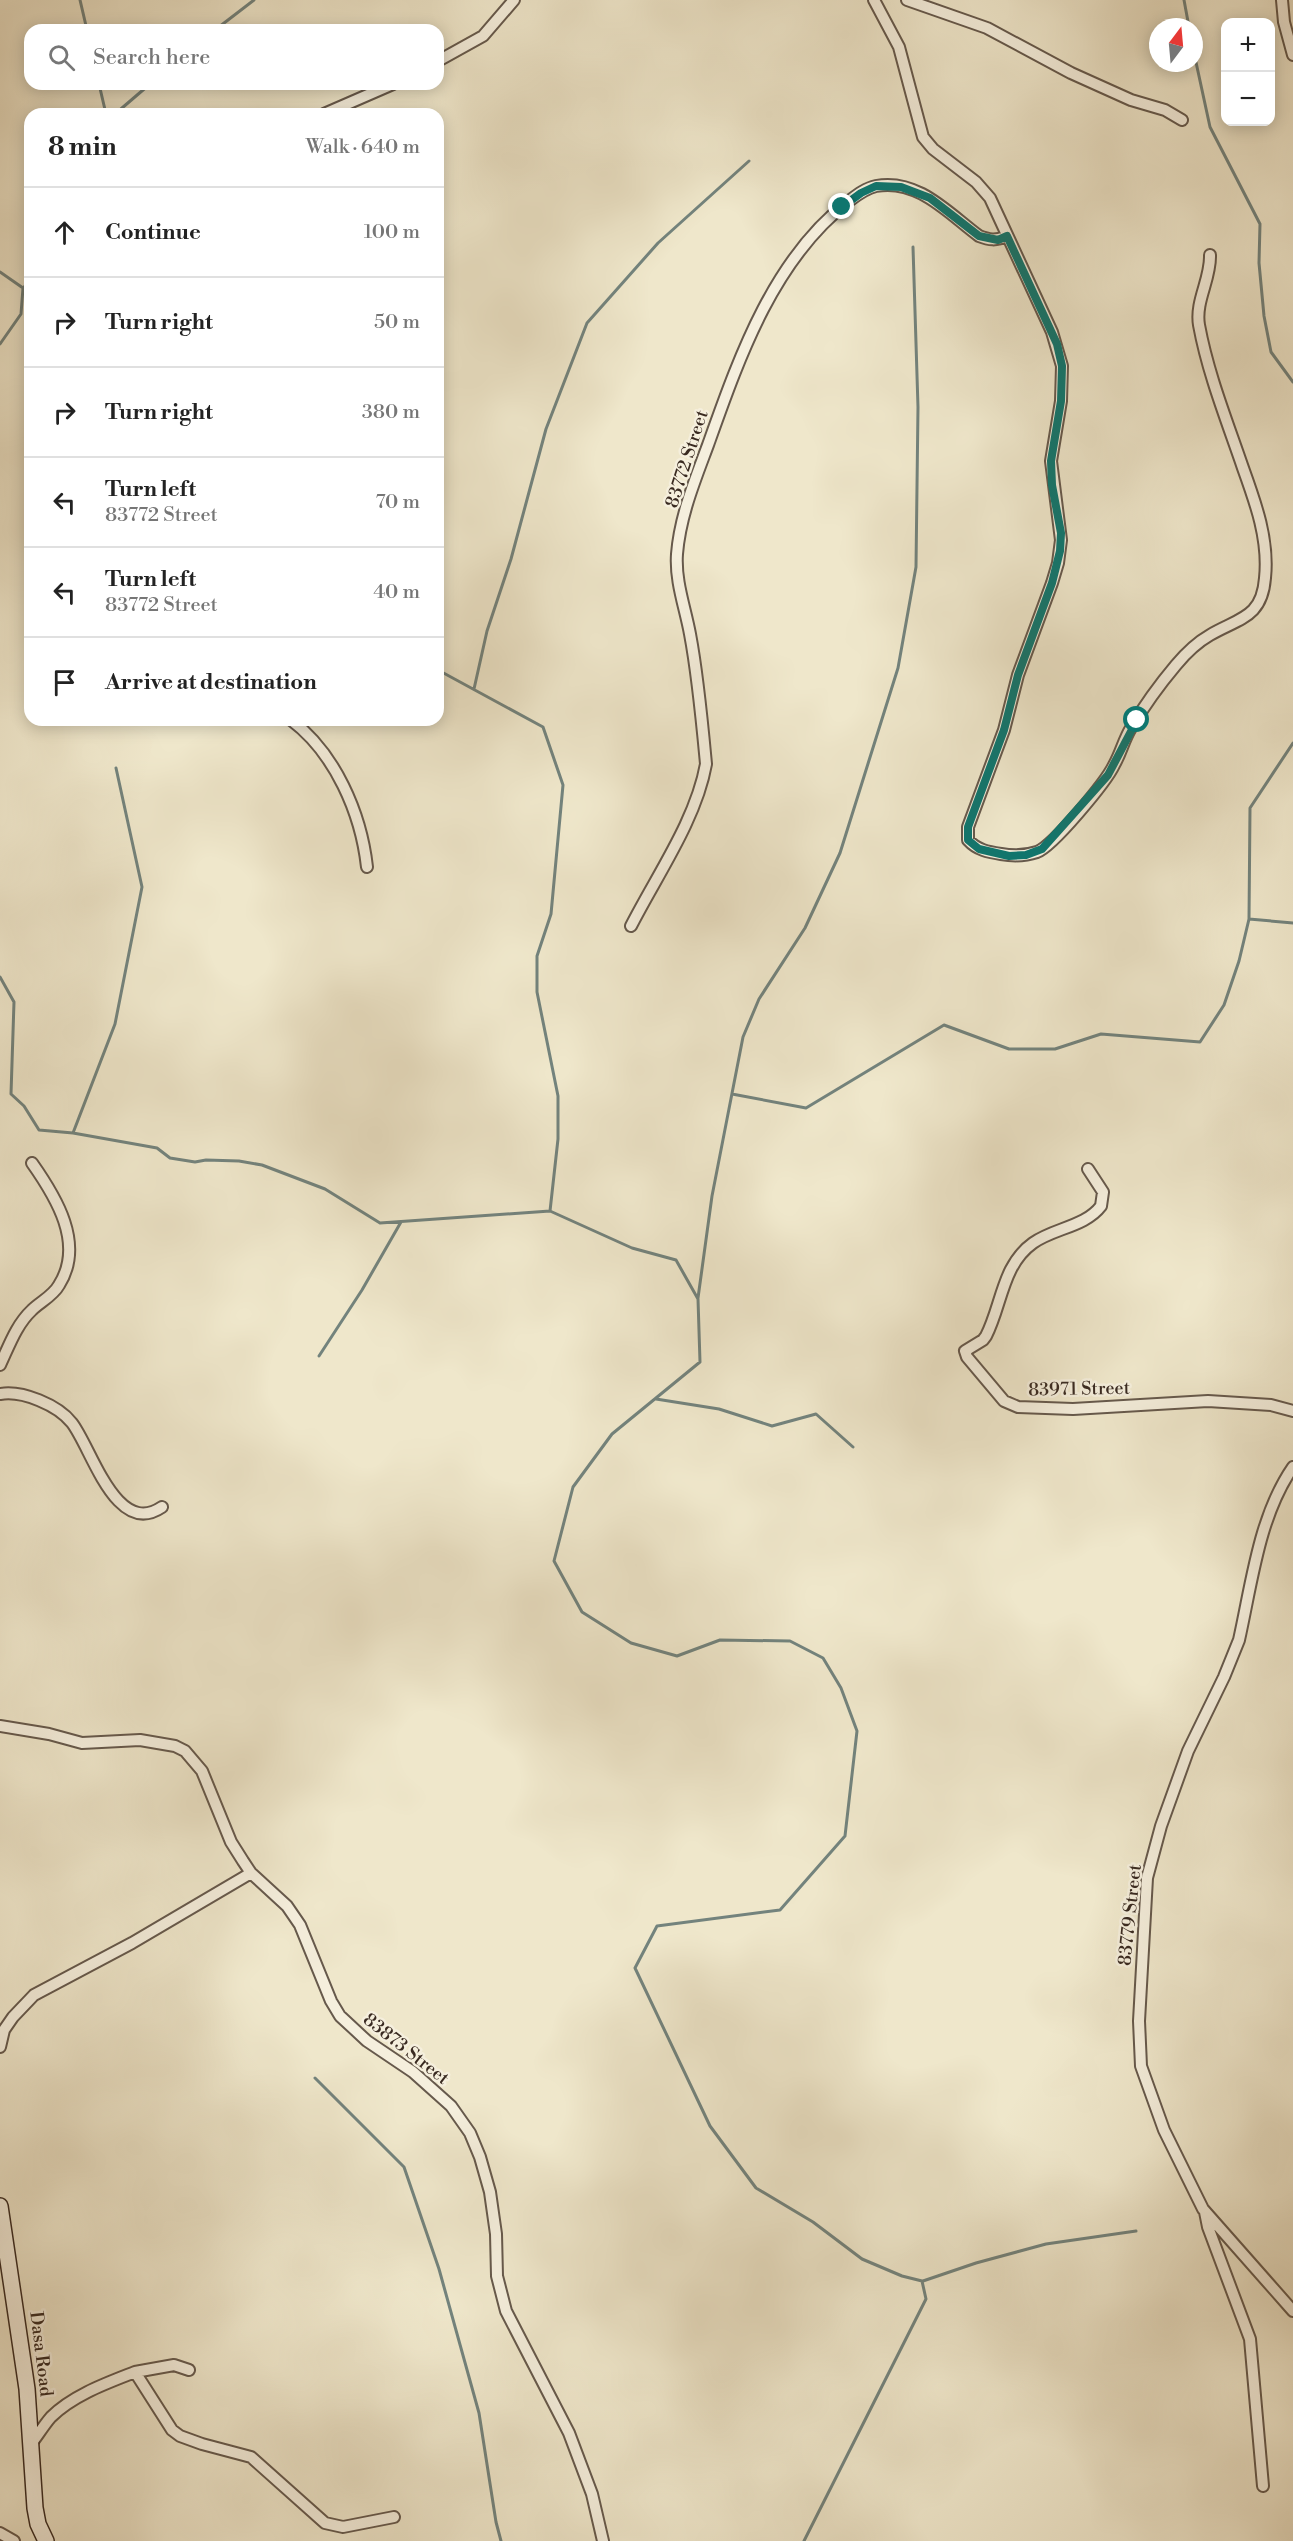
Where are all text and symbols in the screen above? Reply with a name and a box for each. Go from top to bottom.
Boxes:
north arrow [1149,18,1203,72]
map controls [1221,18,1275,126]
button: + [1221,18,1275,72]
search box [24,24,444,90]
icon: search [45,41,78,74]
text: Search here [93,44,210,71]
button: − [1221,72,1275,126]
text: 8 min [48,131,117,163]
text: Walk · 640 m [306,135,420,160]
route end [828,193,854,219]
icon: ahead [48,216,81,249]
text: Continue [105,219,201,246]
text: 100 m [364,220,420,245]
icon: right [48,306,81,339]
text: Turn right [105,309,213,336]
text: 50 m [374,310,420,335]
icon: right [48,396,81,429]
text: Turn right [105,399,213,426]
text: 380 m [362,400,420,425]
street label: 83772 Street [660,407,714,511]
text: Turn left [105,476,196,503]
icon: left [48,486,81,519]
text: 70 m [376,490,420,515]
text: 83772 Street [105,503,218,528]
text: Turn left [105,566,196,593]
icon: left [48,576,81,609]
text: 40 m [373,580,420,605]
text: 83772 Street [105,593,218,618]
icon: arrive [48,666,81,699]
text: Arrive at destination [105,669,317,696]
route start [1123,706,1149,732]
street label: 83971 Street [1028,1377,1131,1401]
street label: 83779 Street [1113,1862,1147,1967]
street label: 83873 Street [358,2008,454,2090]
street label: Dasa Road [24,2310,58,2399]

